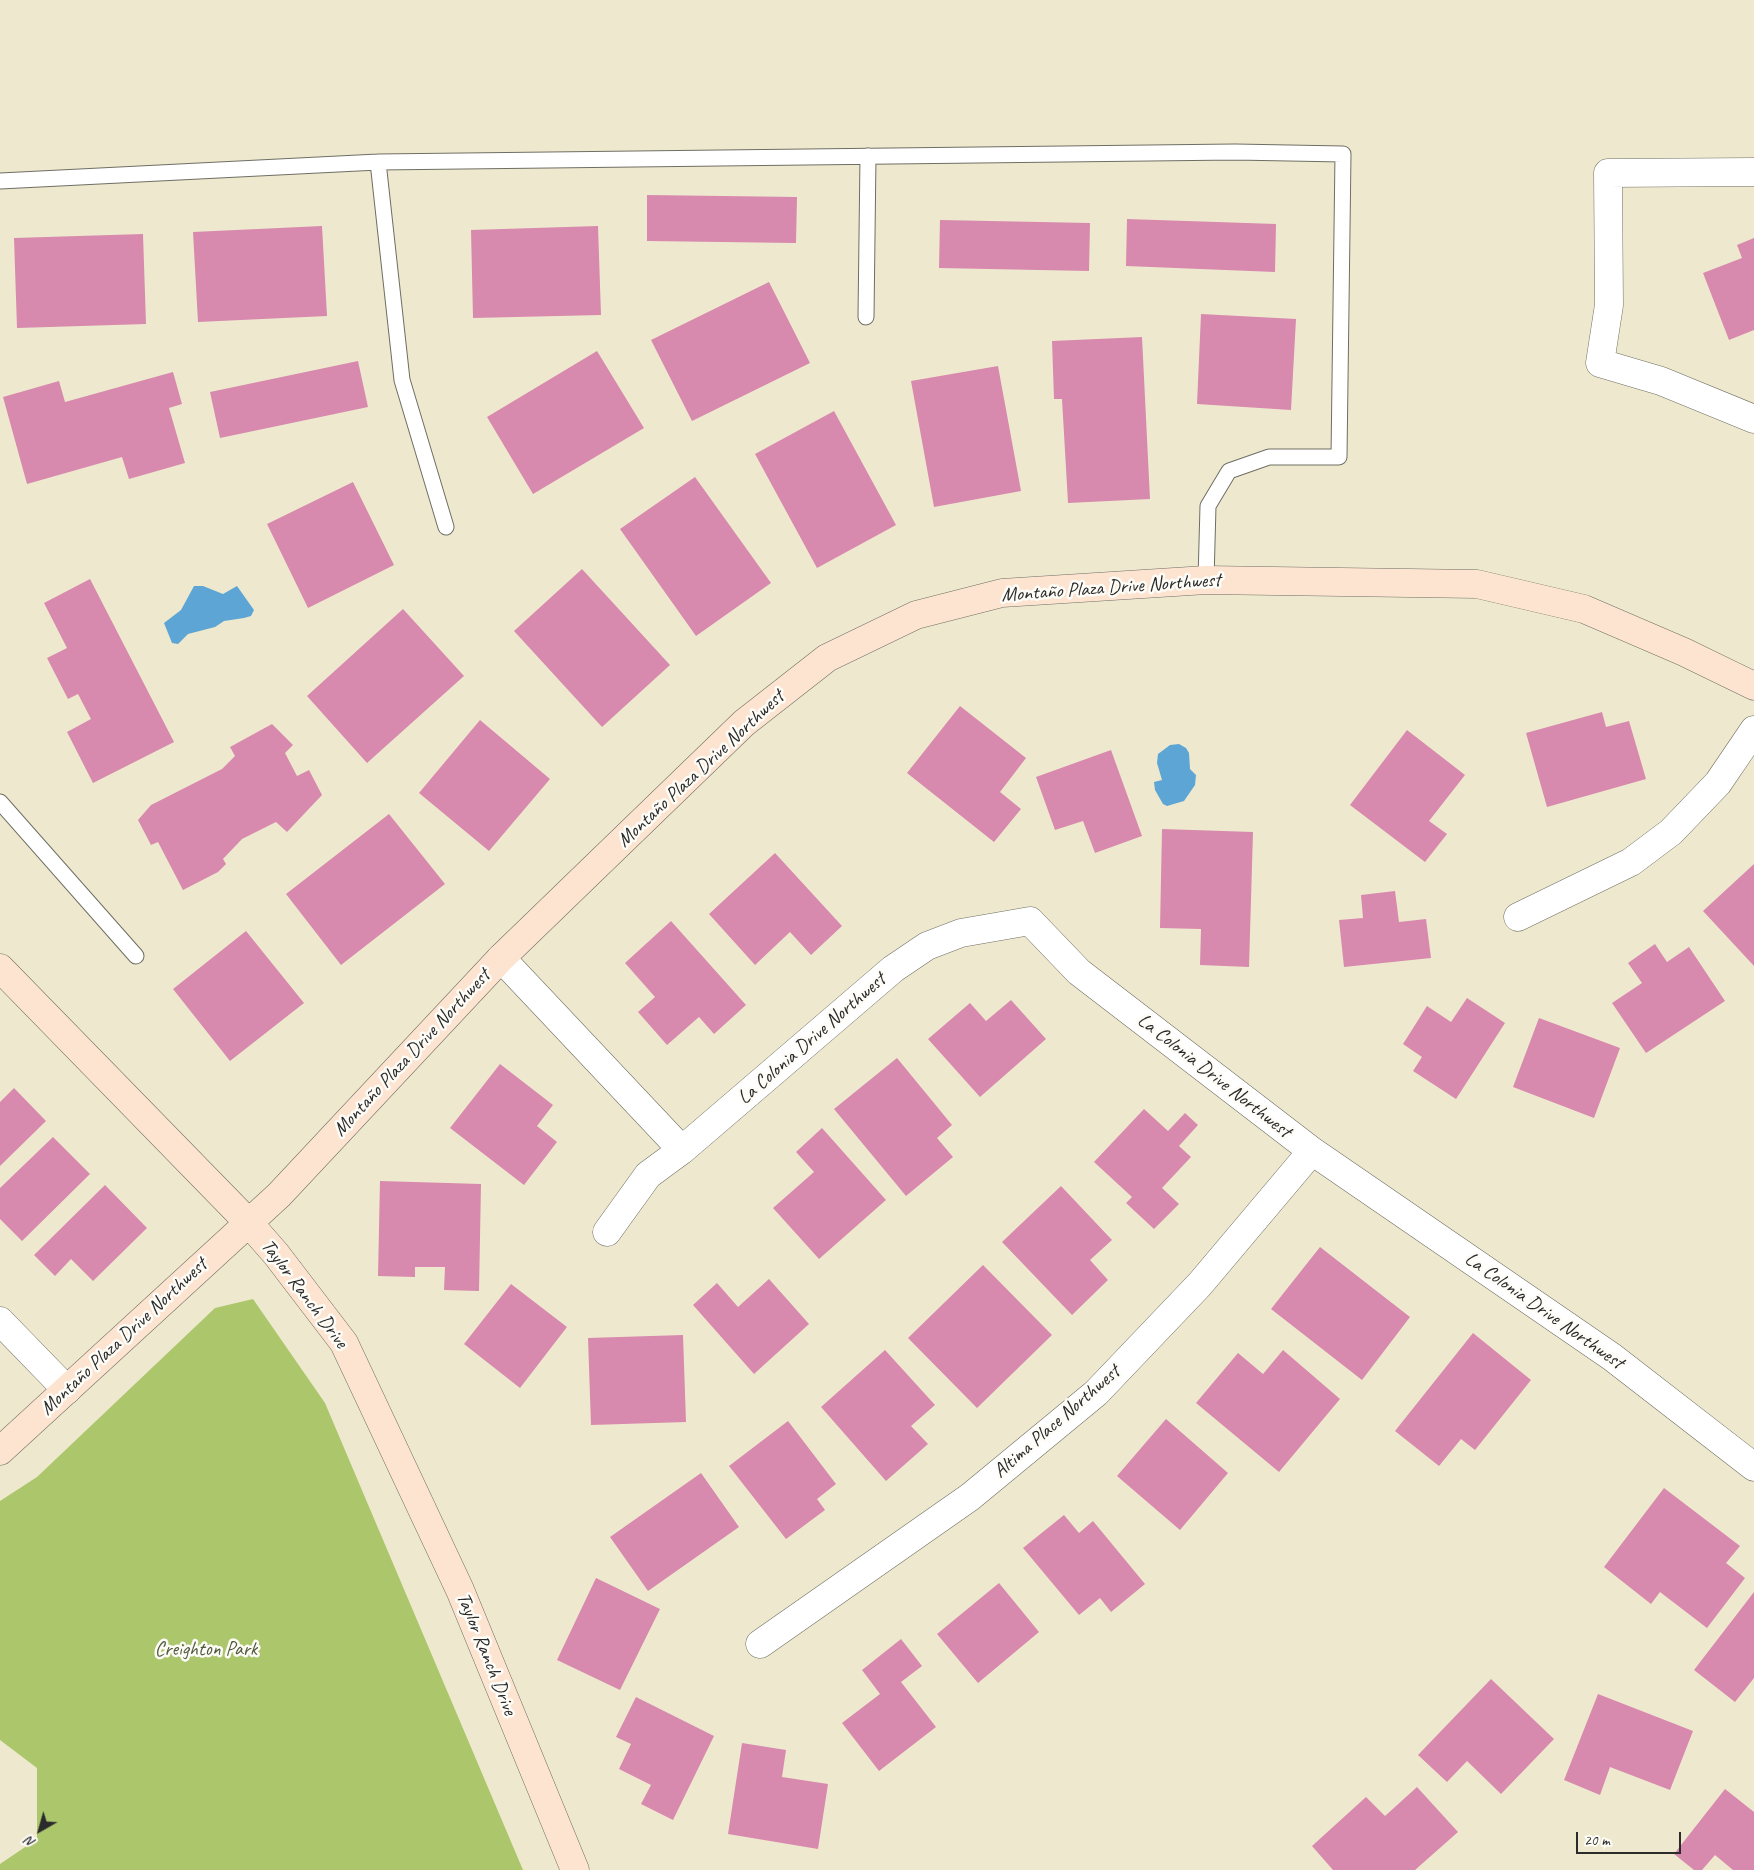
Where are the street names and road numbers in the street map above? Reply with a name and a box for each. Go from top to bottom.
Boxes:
street label: Montaño Plaza Drive Northwest [1001,568,1221,608]
street label: Montaño Plaza Drive Northwest [612,685,790,853]
street label: Montaño Plaza Drive Northwest [328,964,496,1142]
street label: La Colonia Drive Northwest [733,968,891,1110]
street label: La Colonia Drive Northwest [1132,1009,1296,1143]
street label: Taylor Ranch Drive [255,1235,353,1353]
street label: La Colonia Drive Northwest [1460,1247,1628,1375]
street label: Montaño Plaza Drive Northwest [35,1253,213,1421]
street label: Altima Place Northwest [989,1360,1125,1484]
street label: Taylor Ranch Drive [450,1589,522,1719]

